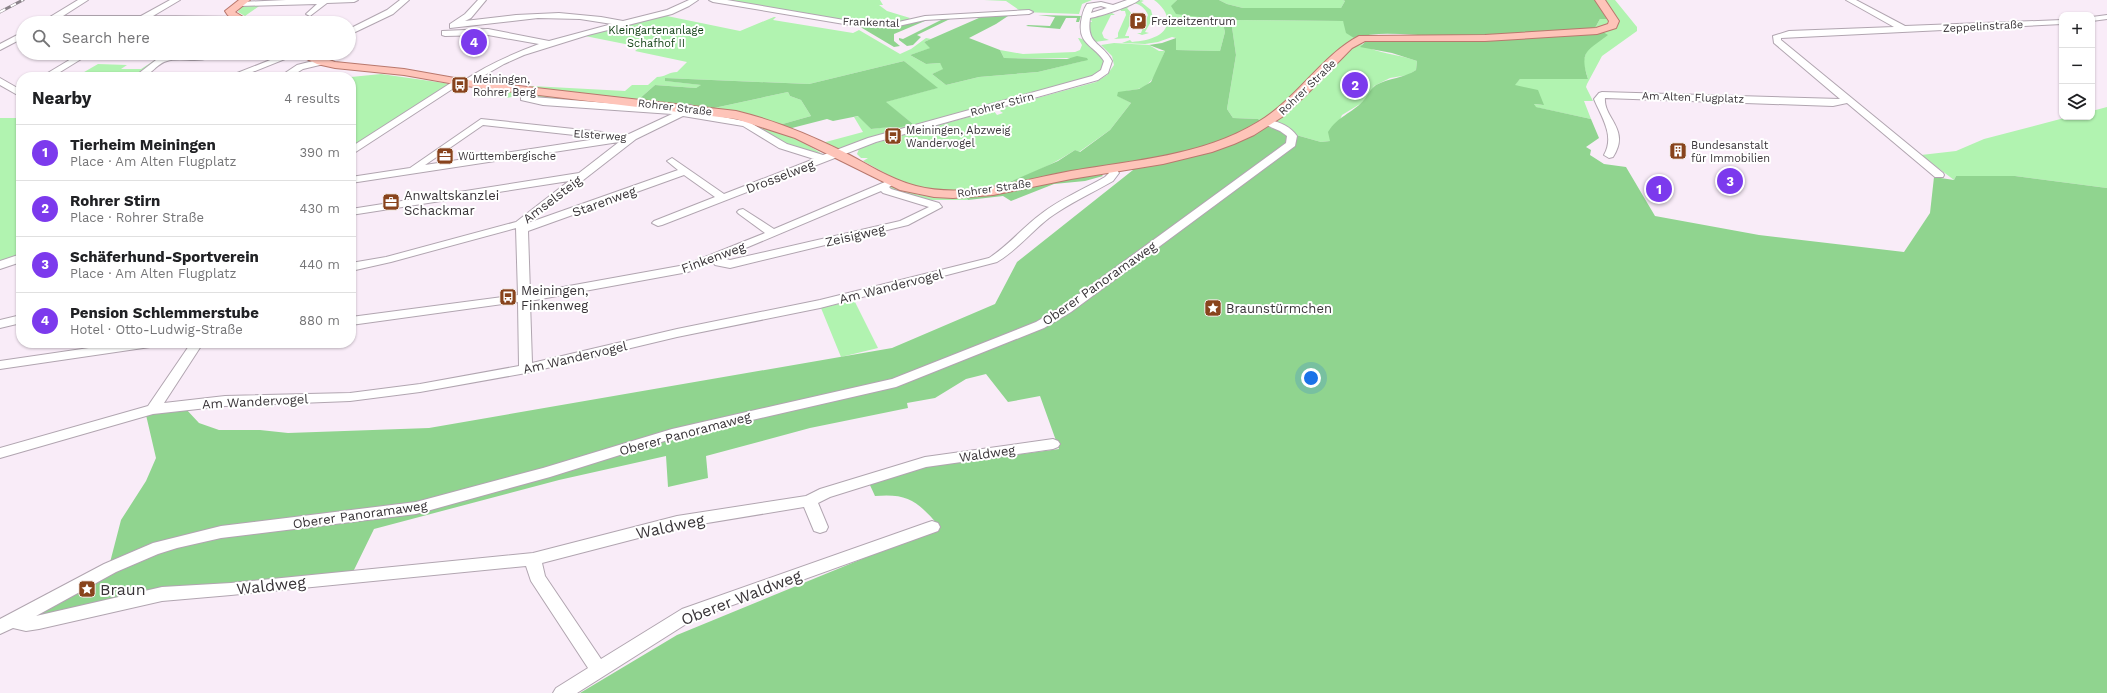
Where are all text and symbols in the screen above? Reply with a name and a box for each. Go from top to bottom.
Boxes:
parking icon: Freizeitzentrum [1128,11,1148,31]
map controls [2059,12,2095,120]
button: + [2059,12,2095,48]
street label: Frankental [842,15,900,30]
place label: Freizeitzentrum [1151,15,1236,28]
search box [16,16,356,60]
street label: Zeppelinstraße [1943,18,2023,35]
park label: Kleingartenanlage Schafhof II [608,24,704,50]
icon: search [30,27,52,49]
pin: 4 [461,27,487,57]
text: Search here [62,29,150,47]
button: − [2059,48,2095,84]
street label: Rohrer Straße [1276,57,1339,118]
pin: 2 [1342,70,1368,100]
place label: Meiningen, Rohrer Berg [473,73,536,99]
bus stop icon: Meiningen, Rohrer Berg [450,75,470,95]
button: layers [2059,84,2095,120]
text: Nearby [32,88,91,108]
street label: Am Alten Flugplatz [1642,89,1745,106]
street label: Rohrer Stirn [969,90,1035,119]
text: 4 results [284,91,340,106]
street label: Rohrer Straße [637,97,713,118]
place label: Meiningen, Abzweig Wandervogel [906,124,1011,150]
bus stop icon: Meiningen, Abzweig Wandervogel [883,126,903,146]
street label: Elsterweg [573,127,627,144]
text: Tierheim Meiningen [70,136,216,154]
place label: Bundesanstalt für Immobilien [1691,139,1770,165]
building icon: Bundesanstalt für Immobilien [1668,141,1688,161]
text: 1 [42,145,48,160]
text: 390 m [299,145,340,160]
office icon: Württembergische [435,146,455,166]
place label: Württembergische [458,150,556,163]
text: Place · Am Alten Flugplatz [70,154,236,169]
street label: Drosselweg [744,156,817,196]
pin: 3 [1717,166,1743,196]
street label: Amselsteig [520,172,585,226]
pin: 1 [1646,174,1672,204]
street label: Rohrer Straße [956,177,1032,200]
street label: Starenweg [570,183,638,220]
place label: Anwaltskanzlei Schackmar [404,188,499,218]
text: Rohrer Stirn [70,192,160,210]
office icon: Anwaltskanzlei Schackmar [381,192,401,212]
text: 2 [41,201,49,216]
text: 430 m [300,201,340,216]
text: Place · Rohrer Straße [70,210,204,225]
street label: Zeisigweg [824,221,887,250]
street label: Oberer Panoramaweg [1039,238,1159,328]
street label: Finkenweg [679,239,747,276]
text: Schäferhund-Sportverein [70,248,259,266]
text: 3 [41,257,49,272]
text: 440 m [299,257,340,272]
text: Place · Am Alten Flugplatz [70,266,236,281]
street label: Am Wandervogel [838,266,945,307]
place label: Meiningen, Finkenweg [521,283,588,313]
bus stop icon: Meiningen, Finkenweg [498,287,518,307]
place icon: Braunstürmchen [1203,298,1223,318]
place label: Braunstürmchen [1226,301,1332,316]
text: Pension Schlemmerstube [70,304,259,322]
text: 4 [41,313,49,328]
text: 880 m [299,313,340,328]
text: Hotel · Otto-Ludwig-Straße [70,322,243,337]
street label: Am Wandervogel [522,338,629,377]
your location [1301,368,1321,388]
street label: Am Wandervogel [202,391,309,412]
street label: Oberer Panoramaweg [618,409,753,458]
street label: Waldweg [958,442,1016,465]
street label: Oberer Panoramaweg [292,498,428,531]
street label: Waldweg [634,510,707,543]
street label: Oberer Waldweg [678,566,805,629]
street label: Waldweg [235,572,307,599]
place icon: Braun [77,579,97,599]
place label: Braun [100,580,146,599]

